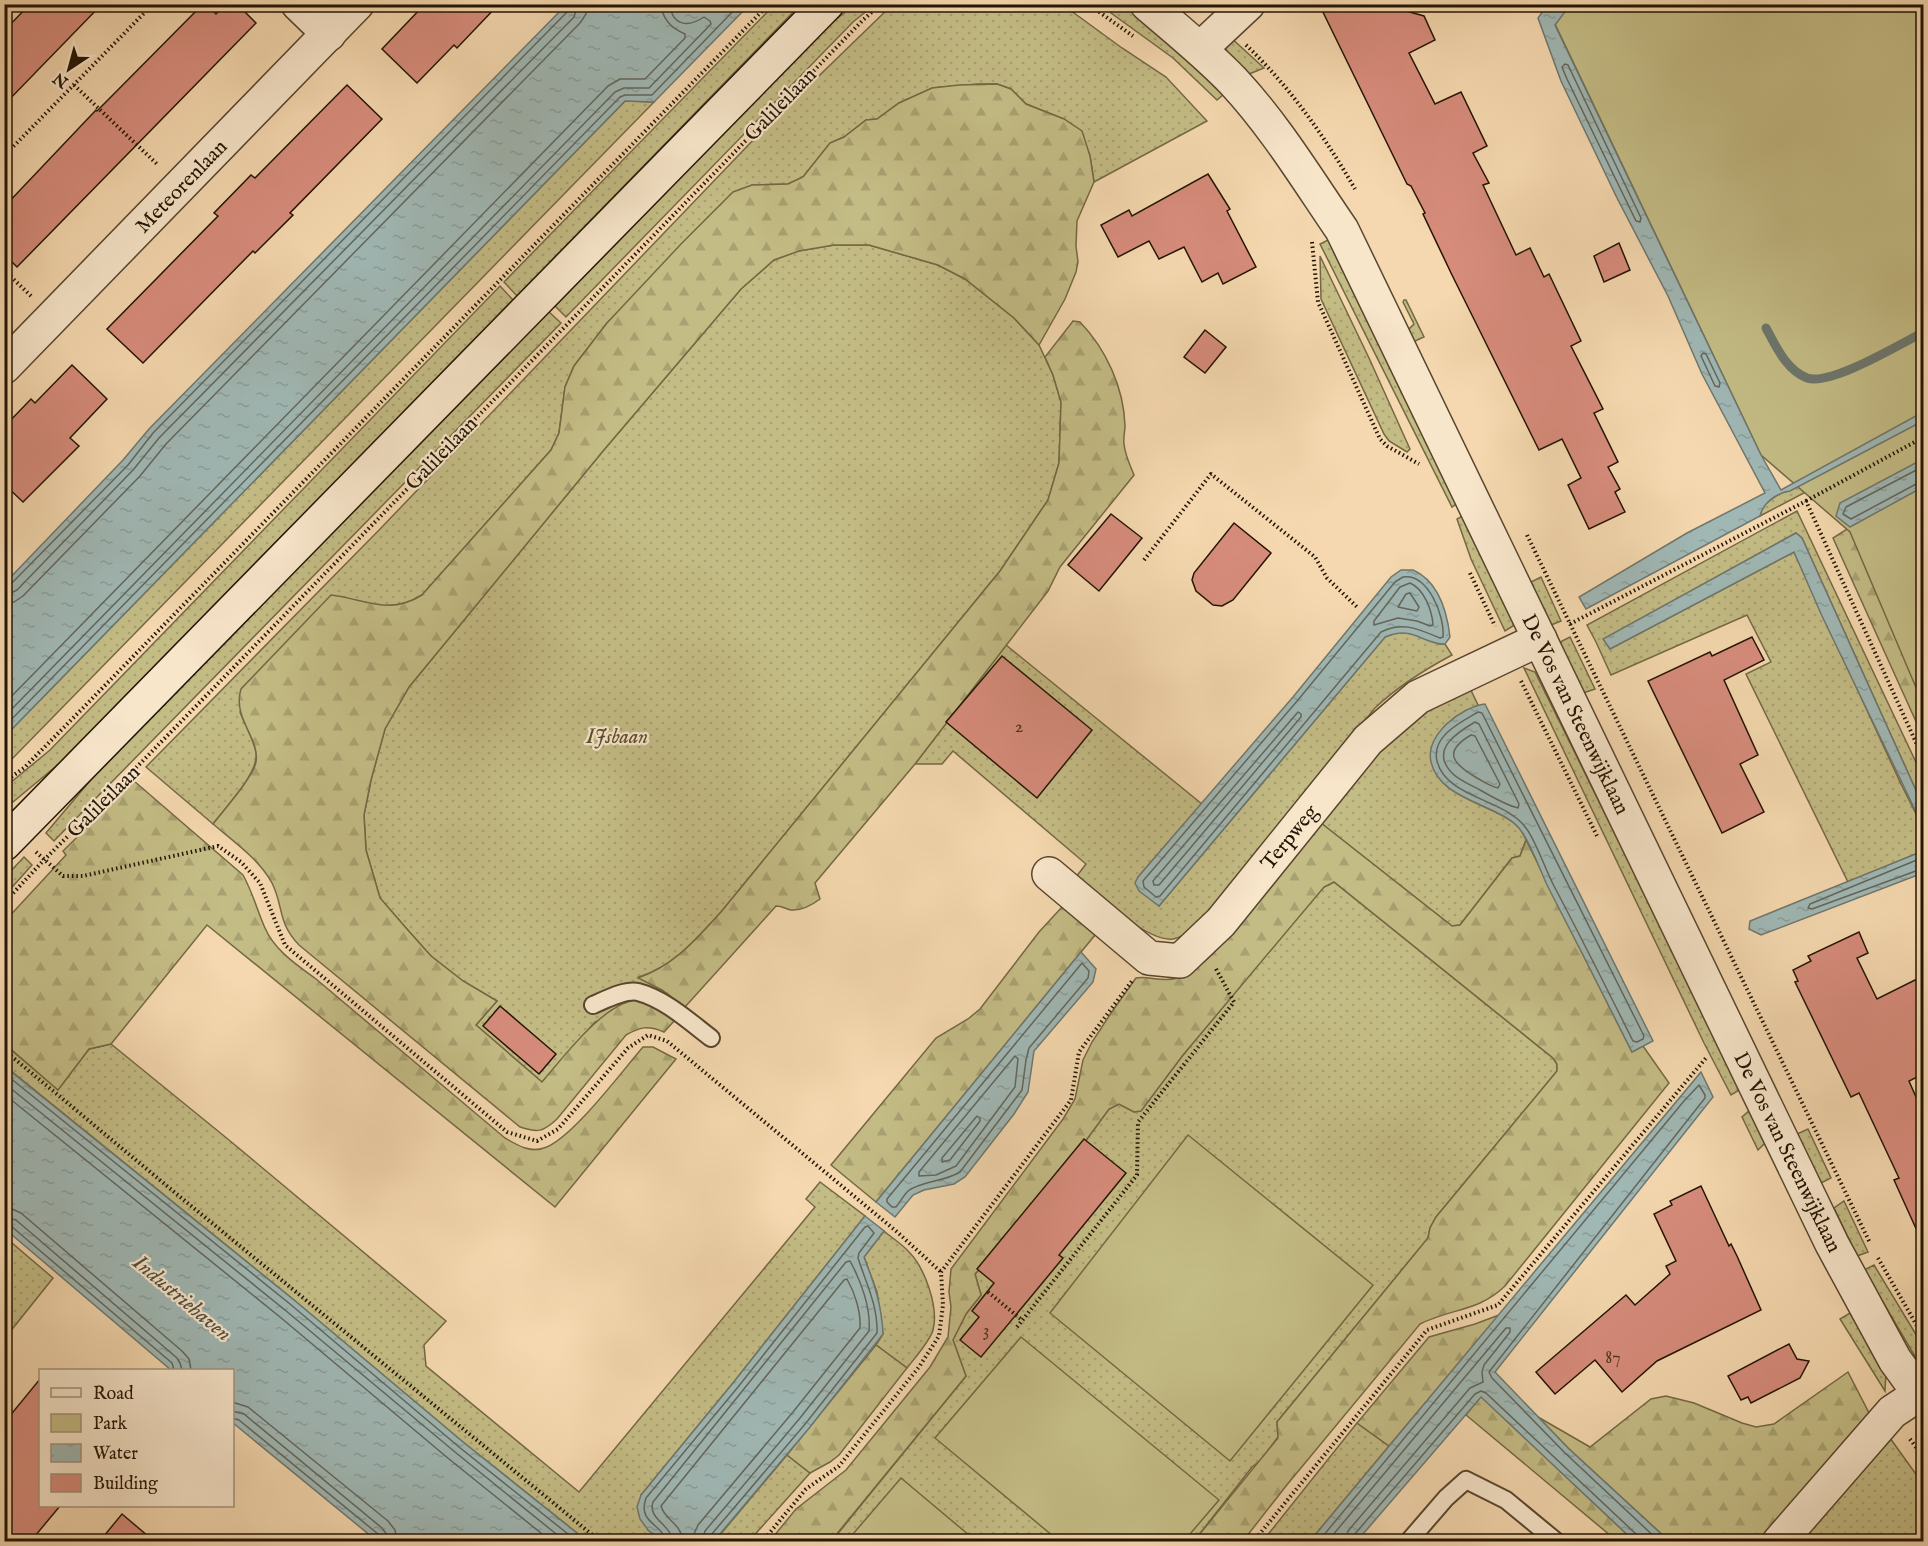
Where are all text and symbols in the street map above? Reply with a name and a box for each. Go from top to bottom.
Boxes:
north arrow [39,39,99,99]
street label: Galileilaan [739,62,823,148]
text: N [50,67,74,92]
street label: Meteorenlaan [130,134,234,240]
street label: Galileilaan [400,411,484,497]
street label: De Vos van Steenwijklaan [1514,610,1635,819]
house number: 2 [1015,716,1023,739]
park label: IJsbaan [585,724,648,751]
street label: Galileilaan [62,760,147,845]
street label: Terpweg [1256,799,1325,876]
street label: De Vos van Steenwijklaan [1726,1048,1847,1257]
water label: Industriehaven [126,1248,237,1348]
house number: 3 [983,1320,989,1343]
house number: 87 [1605,1347,1621,1370]
legend [39,1369,234,1507]
text: Road [93,1383,134,1406]
text: Park [93,1413,128,1436]
text: Water [93,1443,138,1466]
text: Building [93,1473,158,1496]

